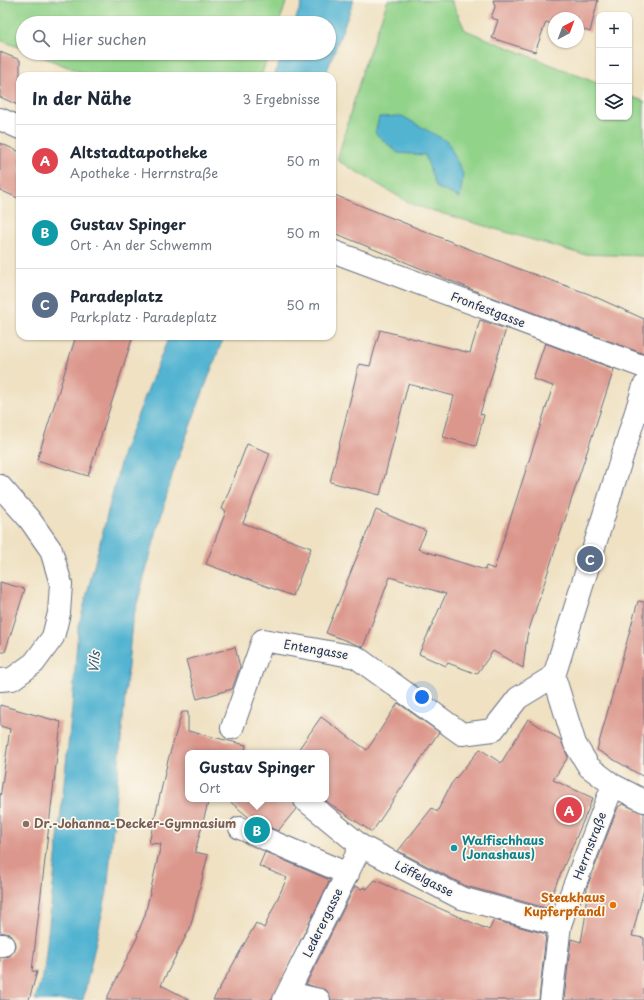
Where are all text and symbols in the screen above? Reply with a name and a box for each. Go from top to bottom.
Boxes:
north arrow [548,12,584,48]
map controls [596,12,632,120]
button: + [596,12,632,48]
search box [16,16,336,60]
icon: search [30,27,52,49]
text: Hier suchen [62,27,147,50]
button: − [596,48,632,84]
button: layers [596,84,632,120]
text: In der Nähe [32,85,131,111]
text: 3 Ergebnisse [243,89,320,108]
text: Altstadtapotheke [70,140,208,163]
text: A [40,151,50,170]
text: 50 m [286,151,320,170]
text: Apotheke · Herrnstraße [70,163,218,182]
text: Gustav Spinger [70,212,186,235]
text: B [41,223,49,242]
text: 50 m [286,223,320,242]
text: Ort · An der Schwemm [70,235,212,254]
text: Paradeplatz [70,284,163,307]
street label: Fronfestgasse [448,287,528,332]
text: C [40,295,50,314]
text: 50 m [286,295,320,314]
text: Parkplatz · Paradeplatz [70,307,217,326]
pin: C [577,544,603,574]
street label: Entengasse [282,634,350,664]
water label: Vils [83,649,104,674]
your location [412,687,432,707]
popup [185,750,329,802]
text: Gustav Spinger [199,755,315,778]
text: Ort [199,778,221,797]
pin: A [556,795,582,825]
street label: Herrnstraße [568,809,610,882]
place label: Dr.-Johanna-Decker-Gymnasium [34,814,236,832]
pin: B [244,815,270,845]
marker: Dr.-Johanna-Decker-Gymnasium [21,819,31,829]
place label: Walfischhaus (Jonashaus) [462,831,544,863]
marker: Walfischhaus (Jonashaus) [449,843,459,853]
street label: Löffelgasse [392,856,457,901]
street label: Lederergasse [298,885,347,960]
place label: Steakhaus Kupferpfandl [524,888,605,920]
marker: Steakhaus Kupferpfandl [608,900,618,910]

